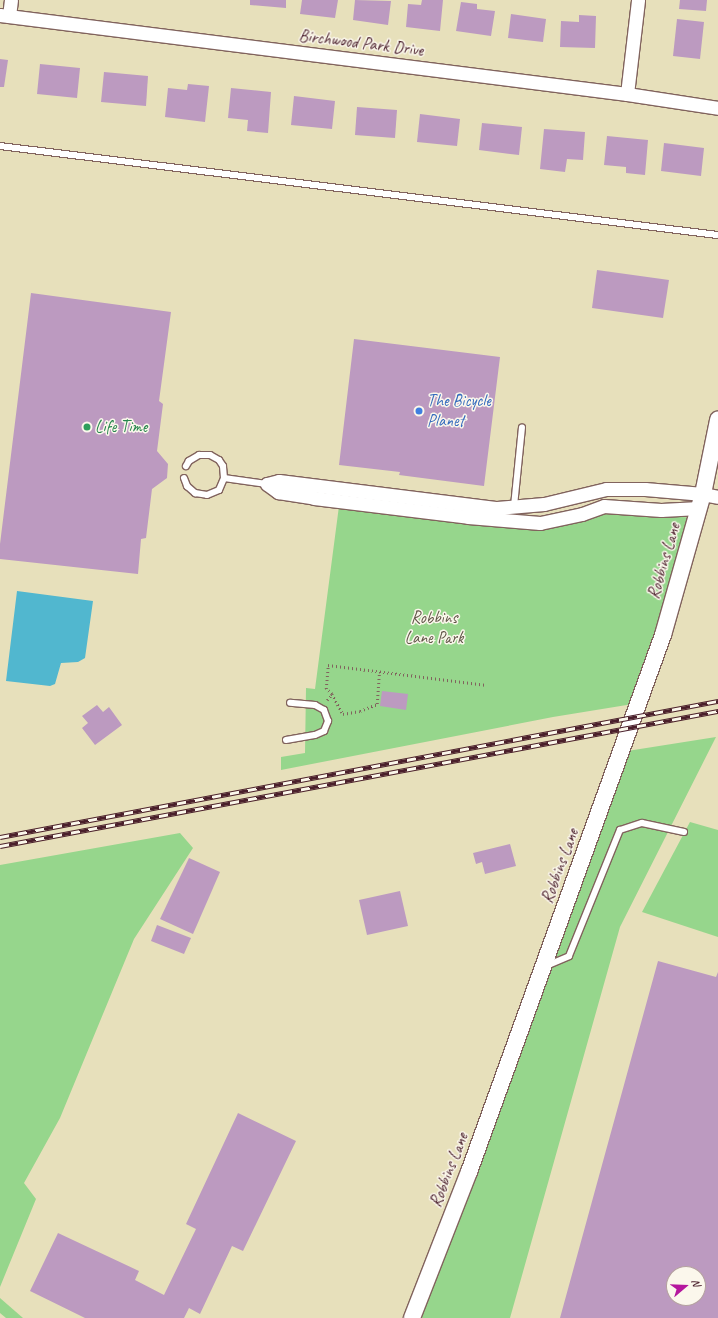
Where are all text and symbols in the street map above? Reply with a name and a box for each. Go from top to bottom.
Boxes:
street label: Birchwood Park Drive [298,25,424,61]
place label: The Bicycle Planet [427,391,491,431]
marker: The Bicycle Planet [414,406,424,416]
place label: Life Time [95,417,146,437]
marker: Life Time [82,422,92,432]
street label: Robbins Lane [643,521,685,601]
park label: Robbins Lane Park [405,608,463,648]
street label: Robbins Lane [537,826,583,906]
street label: Robbins Lane [425,1130,473,1210]
north arrow [666,1266,706,1306]
text: N [689,1277,704,1288]

